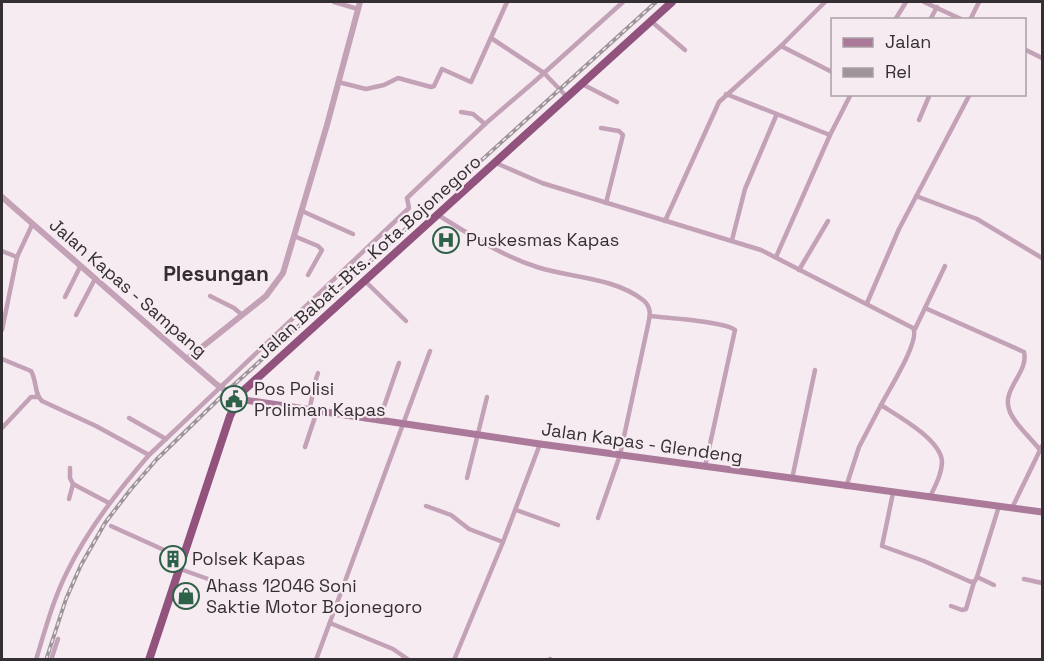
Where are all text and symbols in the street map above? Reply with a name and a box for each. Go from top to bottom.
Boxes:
legend [831,18,1026,96]
text: Jalan [885,30,931,53]
text: Rel [885,60,911,83]
street label: Jalan Babat-Bts. Kota Bojonegoro [252,150,486,364]
street label: Jalan Kapas - Sampang [45,213,212,362]
hospital icon: Puskesmas Kapas [431,225,461,255]
place label: Puskesmas Kapas [466,228,619,251]
district label: Plesungan [163,260,269,287]
place label: Pos Polisi Proliman Kapas [254,377,385,421]
public building icon: Pos Polisi Proliman Kapas [219,384,249,414]
street label: Jalan Kapas - Glendeng [540,417,744,468]
building icon: Polsek Kapas [158,544,188,574]
place label: Polsek Kapas [192,547,305,570]
place label: Ahass 12046 Soni Saktie Motor Bojonegoro [206,574,422,618]
shop icon: Ahass 12046 Soni Saktie Motor Bojonegoro [171,581,201,611]

